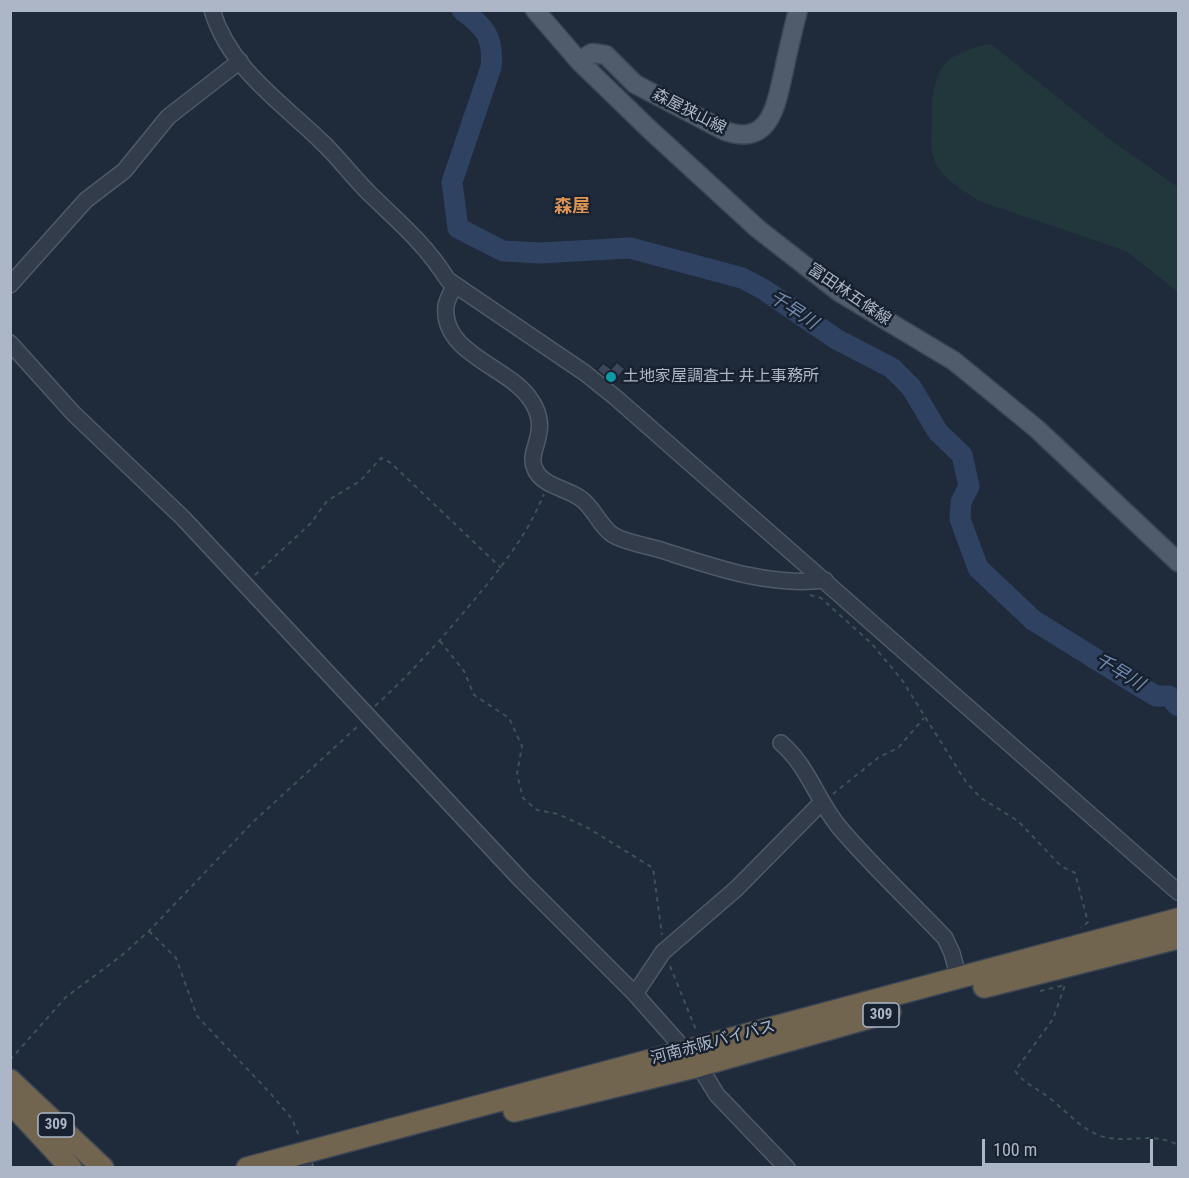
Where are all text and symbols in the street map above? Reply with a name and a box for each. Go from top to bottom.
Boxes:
street label: 森屋狭山線 [649,85,729,139]
district label: 森屋 [554,196,590,218]
street label: 富田林五條線 [804,260,894,330]
water label: 千早川 [764,287,822,335]
place label: 土地家屋調査士 井上事務所 [623,367,819,387]
marker: 土地家屋調査士 井上事務所 [604,370,618,384]
water label: 千早川 [1090,650,1148,696]
road number: 309 [863,1003,899,1027]
street label: 河南赤阪バイパス [649,1017,777,1069]
road number: 309 [38,1113,74,1137]
scale bar [985,1127,1156,1165]
text: 100 m [993,1139,1037,1160]

